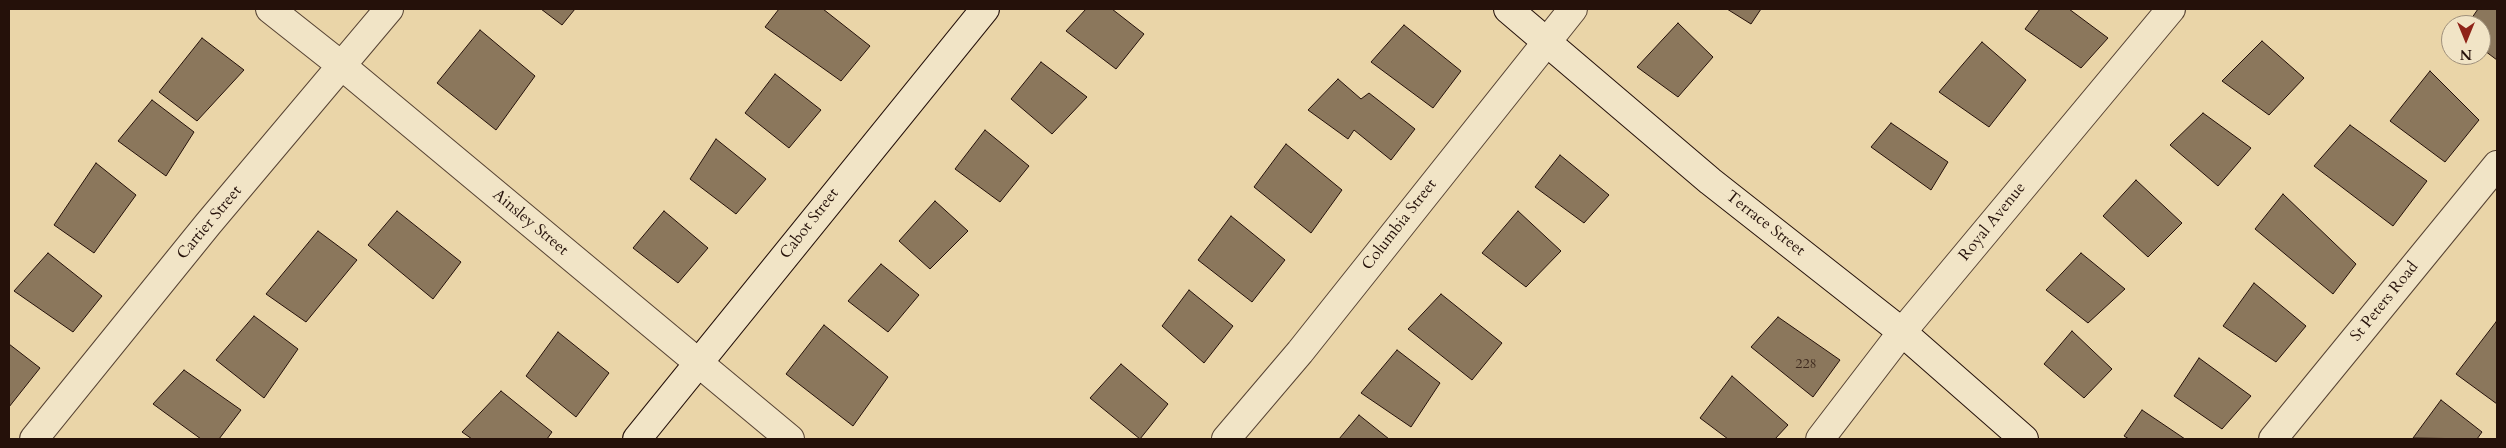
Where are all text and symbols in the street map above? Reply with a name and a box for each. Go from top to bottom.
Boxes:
north arrow [2441,15,2491,65]
text: N [2460,45,2472,64]
street label: Columbia Street [1359,176,1441,274]
street label: Royal Avenue [1956,179,2030,265]
street label: Cartier Street [174,182,246,264]
street label: Cabot Street [777,185,843,263]
street label: Ainsley Street [488,186,572,260]
street label: Terrace Street [1722,187,1808,261]
street label: St Peters Road [2347,258,2423,346]
house number: 228 [1795,357,1817,373]

